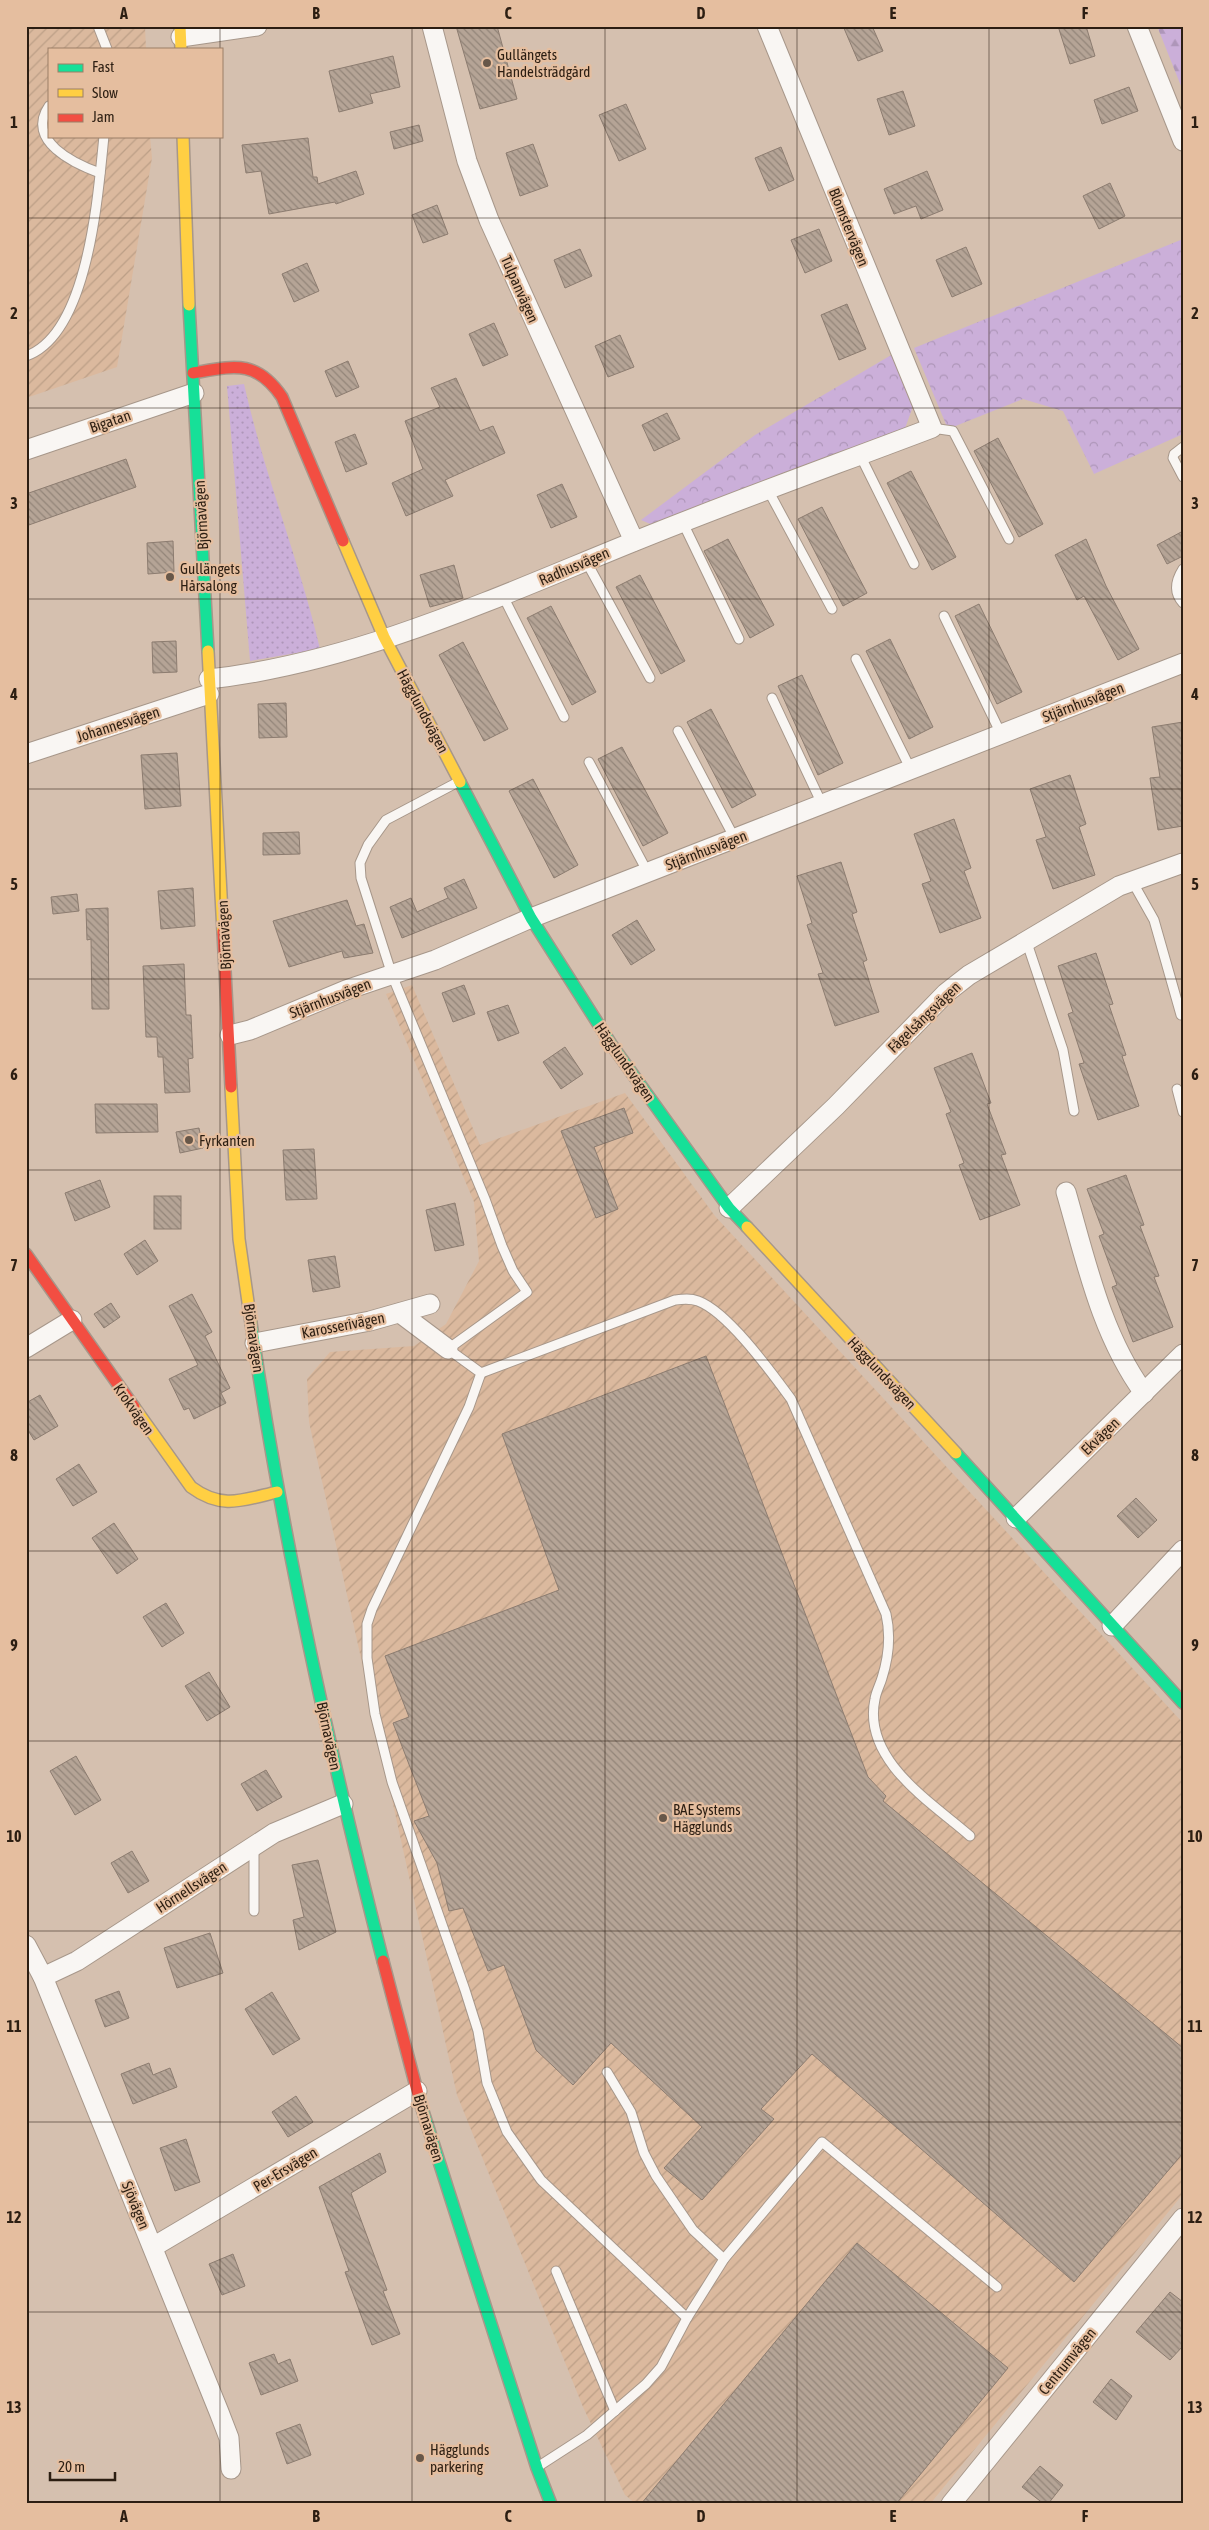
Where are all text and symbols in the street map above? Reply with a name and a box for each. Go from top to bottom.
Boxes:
text: A [119,4,128,22]
text: B [312,4,320,22]
text: C [504,4,512,22]
text: D [697,4,706,22]
text: E [890,4,897,22]
text: F [1082,4,1089,22]
place label: Gullängets Handelsträdgård [497,46,590,80]
legend [48,48,222,138]
marker: Gullängets Handelsträdgård [481,57,493,69]
text: Fast [92,58,114,75]
text: Slow [92,84,118,101]
text: Jam [92,108,115,125]
text: 1 [10,113,18,131]
text: 1 [1191,113,1199,131]
street label: Blomstervägen [826,185,872,269]
street label: Tulpanvägen [498,253,542,325]
text: 2 [10,304,18,322]
text: 2 [1191,304,1199,322]
street label: Bigatan [87,406,133,436]
street label: Björnavägen [191,480,211,550]
text: 3 [10,494,18,512]
text: 3 [1191,494,1199,512]
street label: Radhusvägen [536,544,612,588]
place label: Gullängets Hårsalong [180,560,240,594]
marker: Gullängets Hårsalong [164,571,176,583]
street label: Hägglundsvägen [394,666,452,756]
street label: Stjärnhusvägen [1040,679,1126,725]
text: 4 [9,685,18,703]
text: 4 [1190,685,1199,703]
street label: Johannesvägen [74,703,162,745]
street label: Stjärnhusvägen [663,827,749,873]
text: 5 [10,875,18,893]
text: 5 [1191,875,1199,893]
street label: Björnavägen [214,900,234,970]
street label: Stjärnhusvägen [287,975,373,1021]
street label: Fågelsångsvägen [884,978,964,1056]
street label: Hägglundsvägen [592,1019,658,1105]
text: 6 [10,1065,18,1083]
text: 6 [1191,1065,1199,1083]
place label: Fyrkanten [199,1132,255,1149]
marker: Fyrkanten [183,1134,195,1146]
text: 7 [10,1256,18,1274]
text: 7 [1191,1256,1199,1274]
street label: Björnavägen [241,1302,267,1374]
street label: Karosserivägen [300,1309,386,1341]
street label: Hägglundsvägen [844,1333,920,1413]
street label: Krokvägen [110,1380,158,1438]
street label: Ekvägen [1077,1414,1123,1458]
text: 8 [10,1446,18,1464]
text: 8 [1191,1446,1199,1464]
text: 9 [10,1636,18,1654]
text: 9 [1191,1636,1199,1654]
street label: Björnavägen [313,1700,345,1772]
place label: BAE Systems Hägglunds [673,1801,741,1835]
marker: BAE Systems Hägglunds [657,1812,669,1824]
text: 10 [6,1827,22,1845]
text: 10 [1187,1827,1203,1845]
street label: Hörnellsvägen [153,1858,229,1916]
text: 11 [6,2017,22,2035]
text: 11 [1187,2017,1203,2035]
street label: Björnavägen [411,2092,447,2164]
street label: Per-Ersvägen [250,2143,320,2195]
street label: Sjövägen [119,2179,153,2231]
text: 12 [6,2208,22,2226]
text: 12 [1187,2208,1203,2226]
street label: Centrumvägen [1035,2324,1099,2398]
text: 13 [6,2398,22,2416]
text: 13 [1187,2398,1203,2416]
place label: Hägglunds parkering [430,2441,489,2475]
scale bar [50,2450,115,2482]
marker: Hägglunds parkering [414,2452,426,2464]
text: 20 m [58,2458,85,2475]
text: A [119,2507,128,2525]
text: B [312,2507,320,2525]
text: C [504,2507,512,2525]
text: D [697,2507,706,2525]
text: E [890,2507,897,2525]
text: F [1082,2507,1089,2525]

